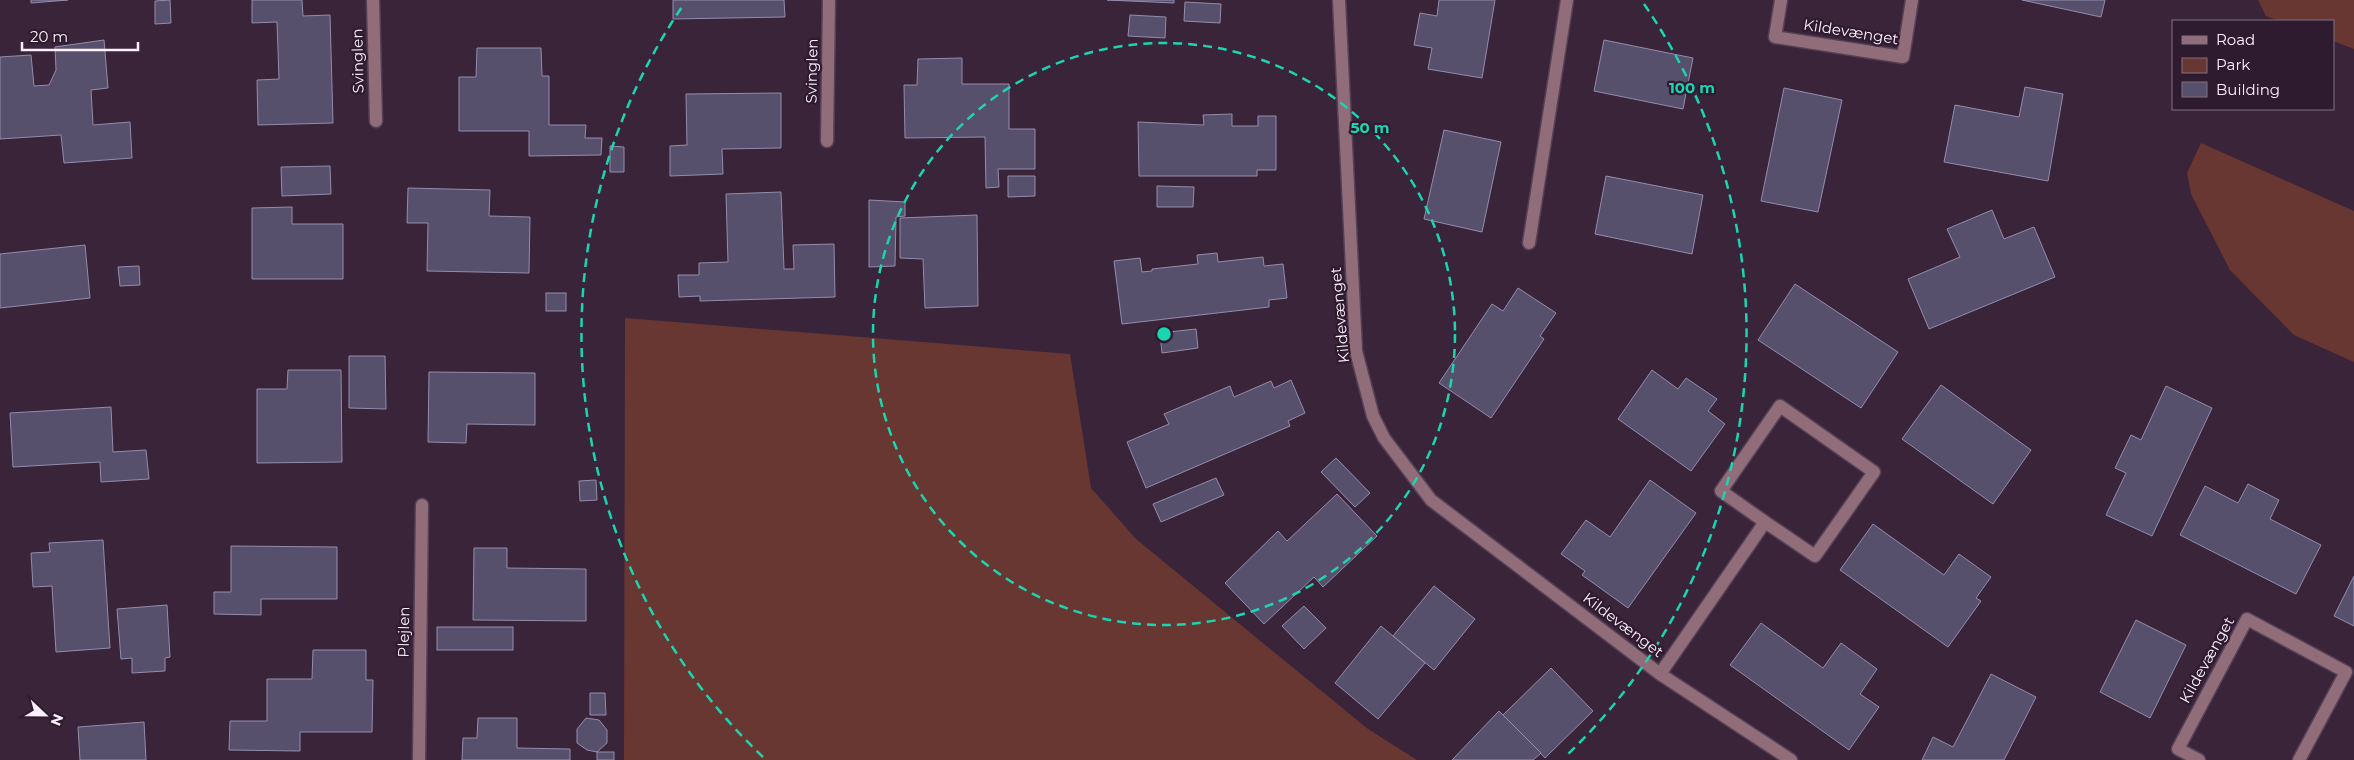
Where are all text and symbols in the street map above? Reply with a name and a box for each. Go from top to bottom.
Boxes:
street label: Kildevænget [1802,15,1900,48]
scale bar [22,20,139,52]
legend [2172,20,2334,110]
text: 20 m [30,27,68,46]
street label: Svinglen [347,28,368,94]
text: Road [2216,30,2255,49]
street label: Svinglen [801,38,822,104]
text: Park [2216,55,2250,74]
text: 100 m [1669,78,1715,97]
text: Building [2216,80,2280,99]
text: 50 m [1350,118,1390,137]
street label: Kildevænget [1326,266,1353,364]
centre of rings [1155,325,1173,343]
street label: Kildevænget [1579,588,1667,661]
street label: Plejlen [394,606,413,658]
street label: Kildevænget [2175,613,2238,706]
north arrow [20,690,70,740]
text: N [47,711,68,728]

